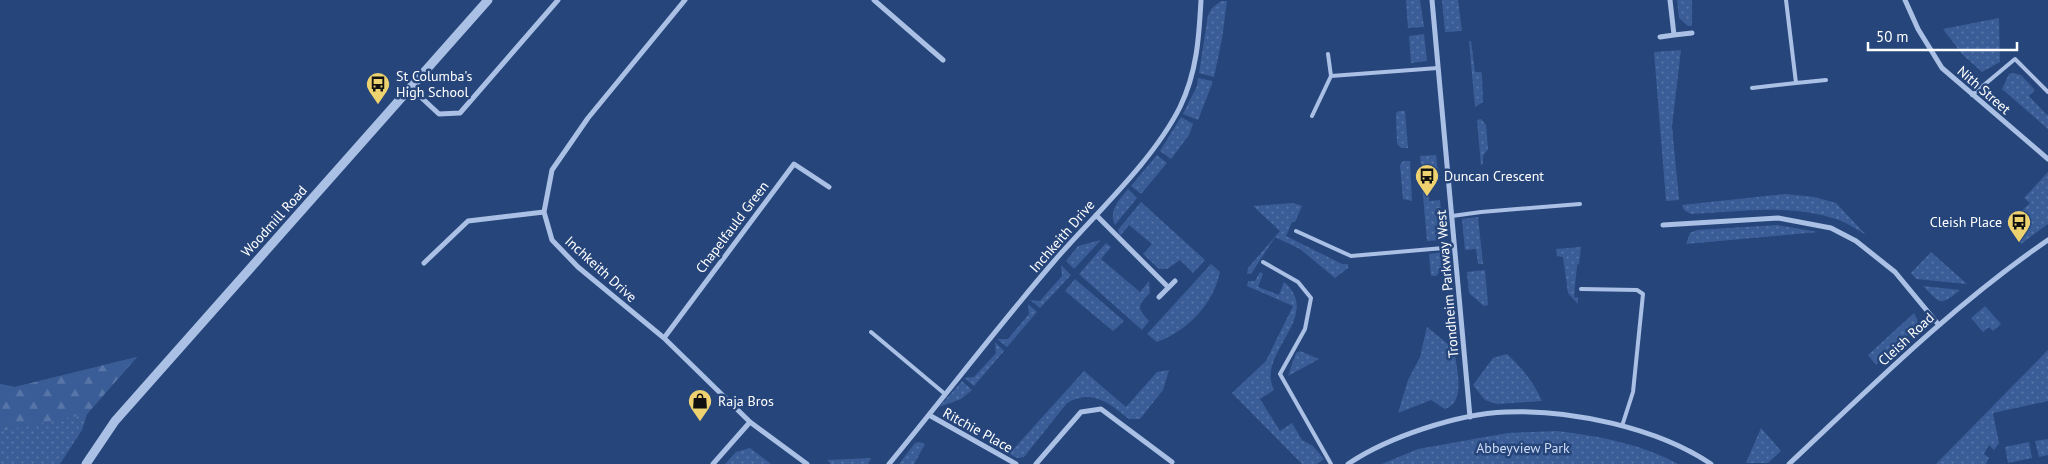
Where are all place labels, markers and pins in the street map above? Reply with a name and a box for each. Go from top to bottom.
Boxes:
place label: St Columba's High School [396,67,473,101]
bus stop icon: St Columba's High School [365,71,391,105]
bus stop icon: Duncan Crescent [1414,163,1440,197]
place label: Duncan Crescent [1444,167,1544,185]
bus stop icon: Cleish Place [2006,209,2032,243]
place label: Cleish Place [1930,213,2002,231]
shop icon: Raja Bros [687,388,713,422]
place label: Raja Bros [718,392,774,410]

